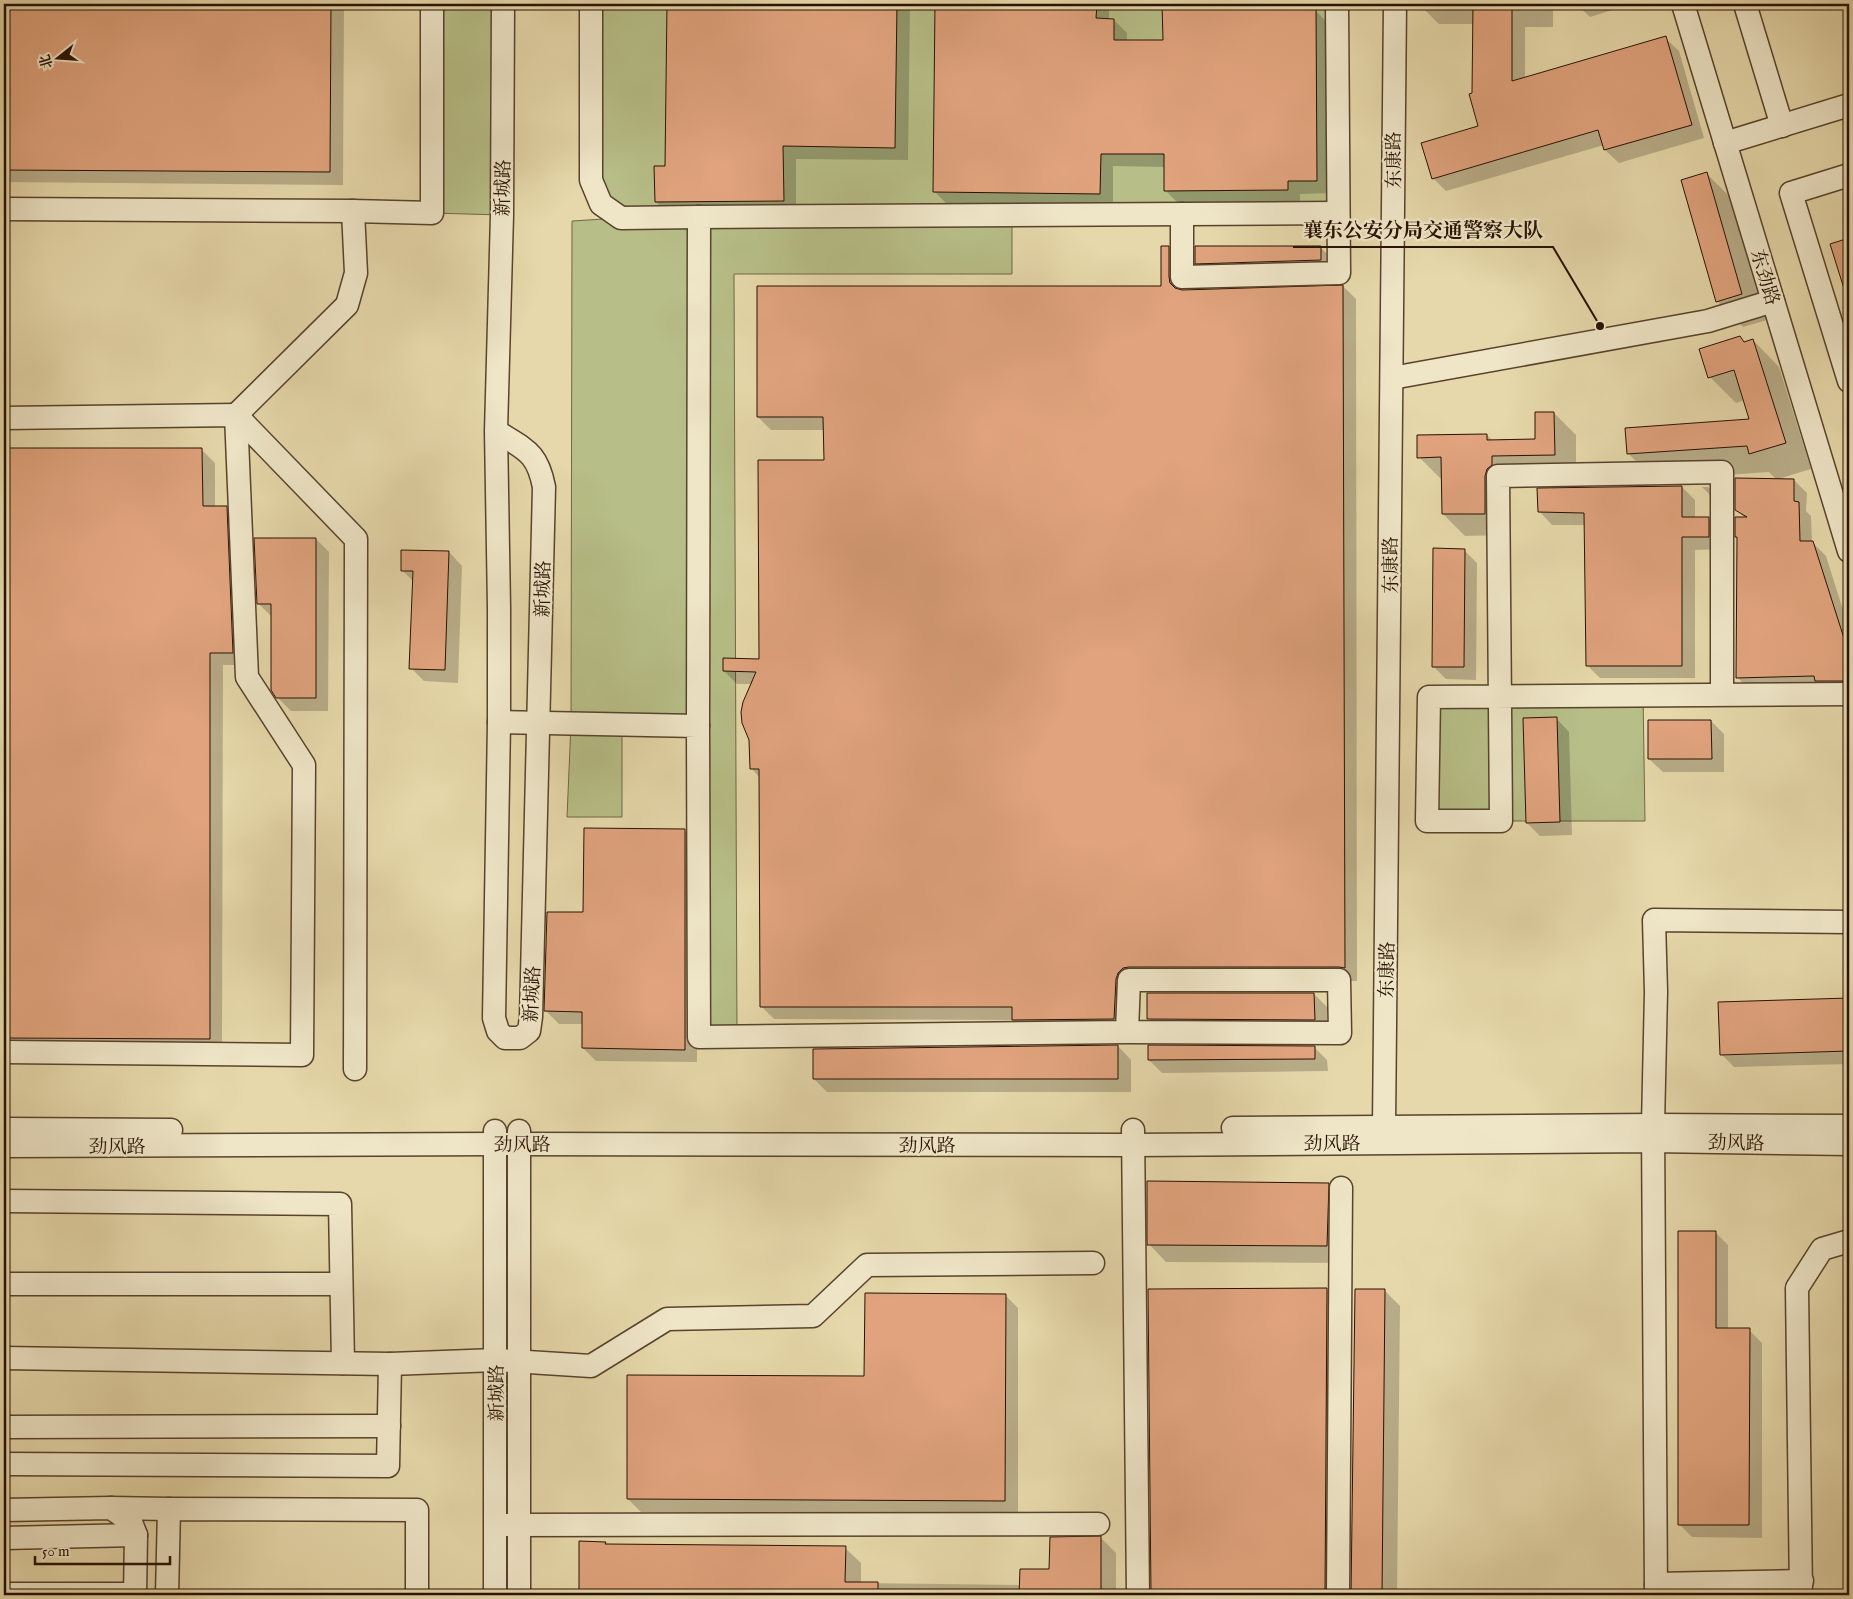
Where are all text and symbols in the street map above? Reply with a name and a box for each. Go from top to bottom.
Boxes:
north arrow [32,32,82,82]
text: 北 [36,52,57,71]
street label: 东康路 [1383,131,1407,189]
street label: 新城路 [492,159,516,217]
callout: 襄东公安分局交通警察大队 [1293,212,1553,247]
text: 襄东公安分局交通警察大队 [1303,219,1543,244]
street label: 东劲路 [1744,247,1784,308]
street label: 东康路 [1380,536,1404,594]
street label: 新城路 [532,560,556,618]
street label: 东康路 [1376,941,1400,999]
street label: 新城路 [520,965,546,1023]
street label: 劲风路 [1707,1132,1765,1156]
street label: 劲风路 [1303,1133,1361,1157]
street label: 劲风路 [493,1134,551,1158]
street label: 劲风路 [898,1135,956,1159]
street label: 劲风路 [88,1136,146,1160]
street label: 新城路 [486,1364,510,1422]
scale bar [35,1534,170,1566]
text: 50 m [42,1542,70,1561]

